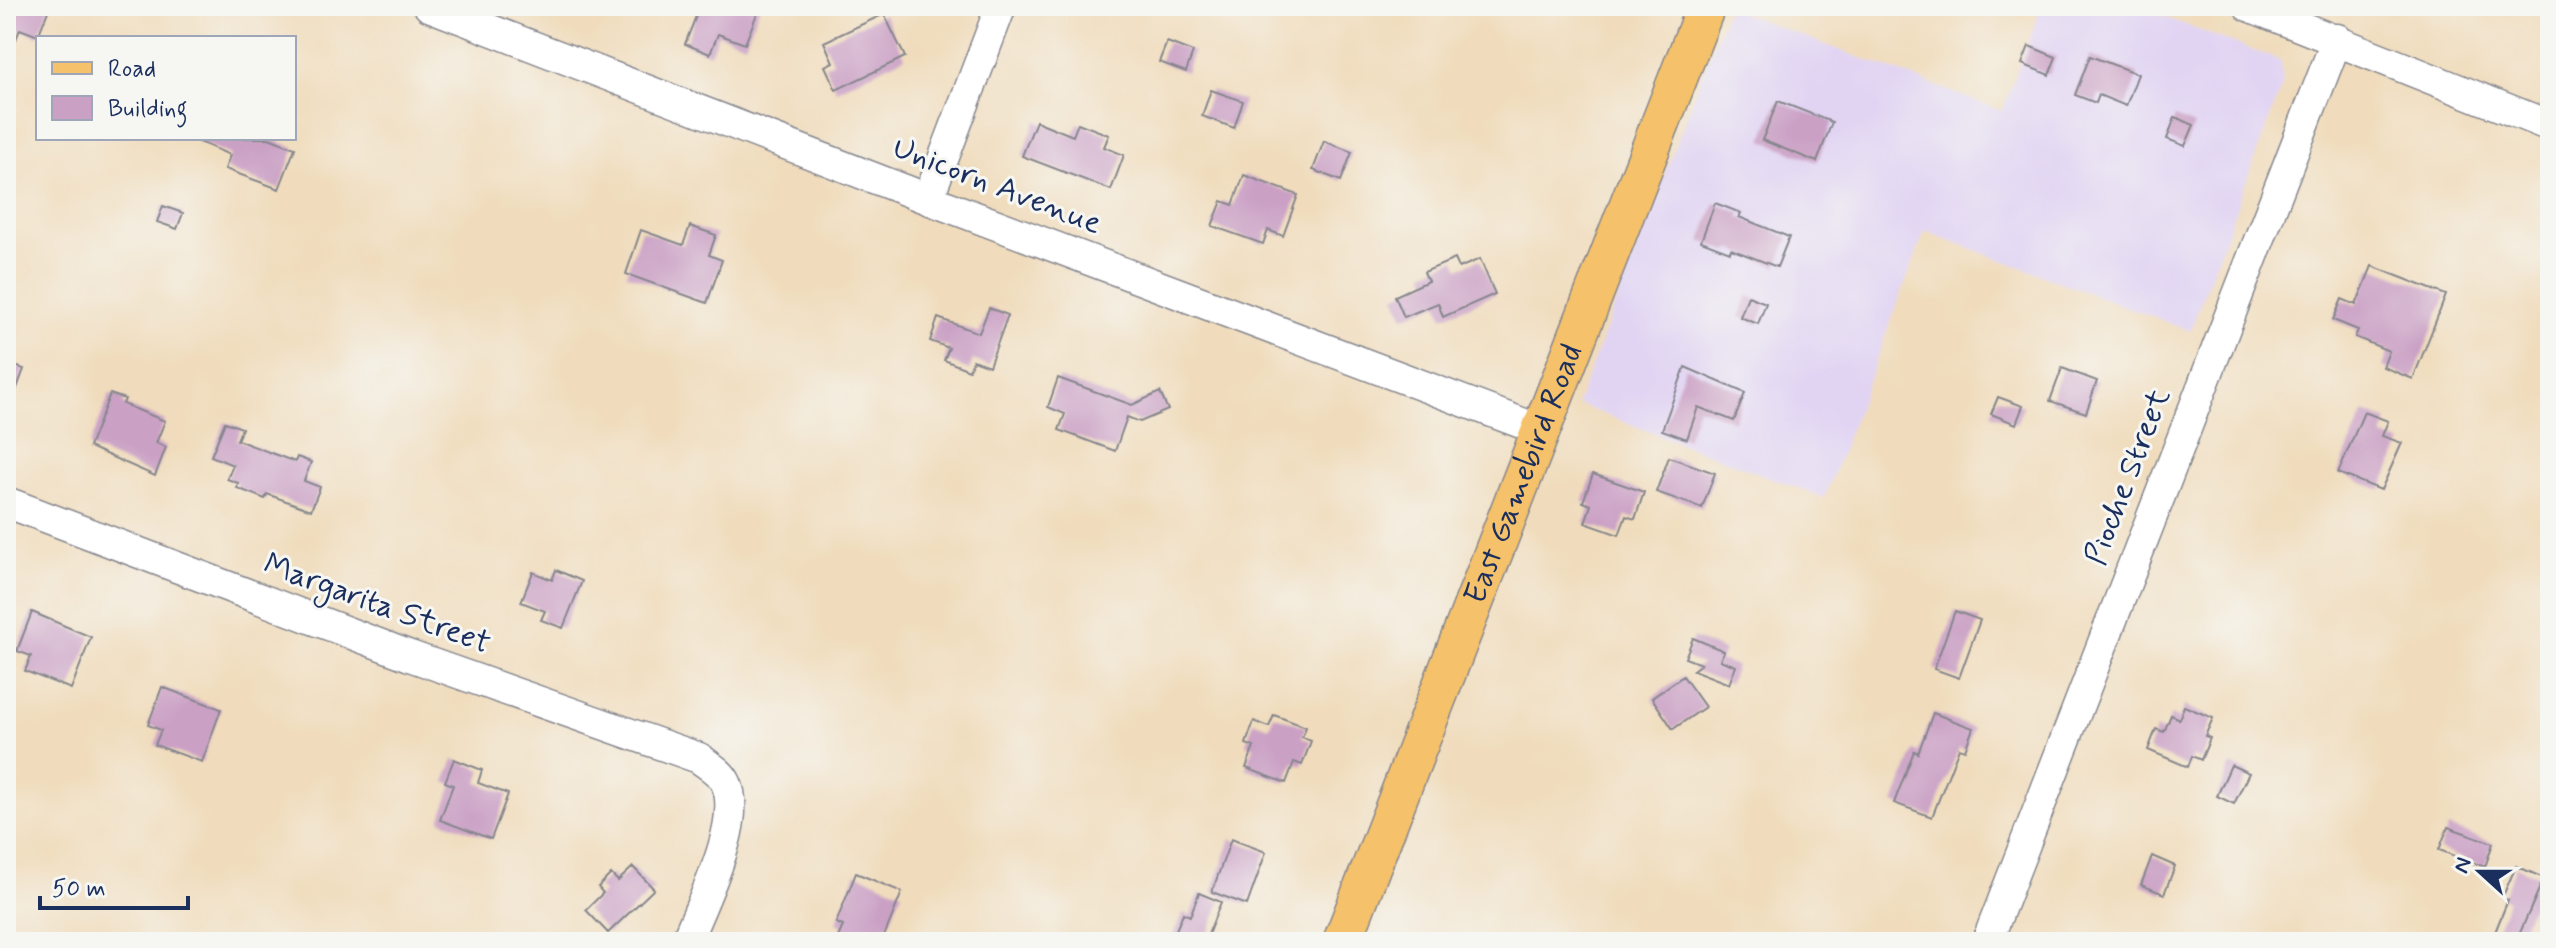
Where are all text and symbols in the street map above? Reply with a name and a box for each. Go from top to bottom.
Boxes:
legend [36,36,296,140]
text: Road [108,54,156,85]
text: Building [108,94,188,128]
street label: Unicorn Avenue [887,127,1107,245]
street label: East Gamebird Road [1454,338,1593,610]
street label: Pioche Street [2075,383,2181,571]
street label: Margarita Street [257,543,496,666]
north arrow [2440,832,2520,912]
text: N [2447,854,2479,877]
scale bar [40,860,188,910]
text: 50 m [52,874,106,905]

